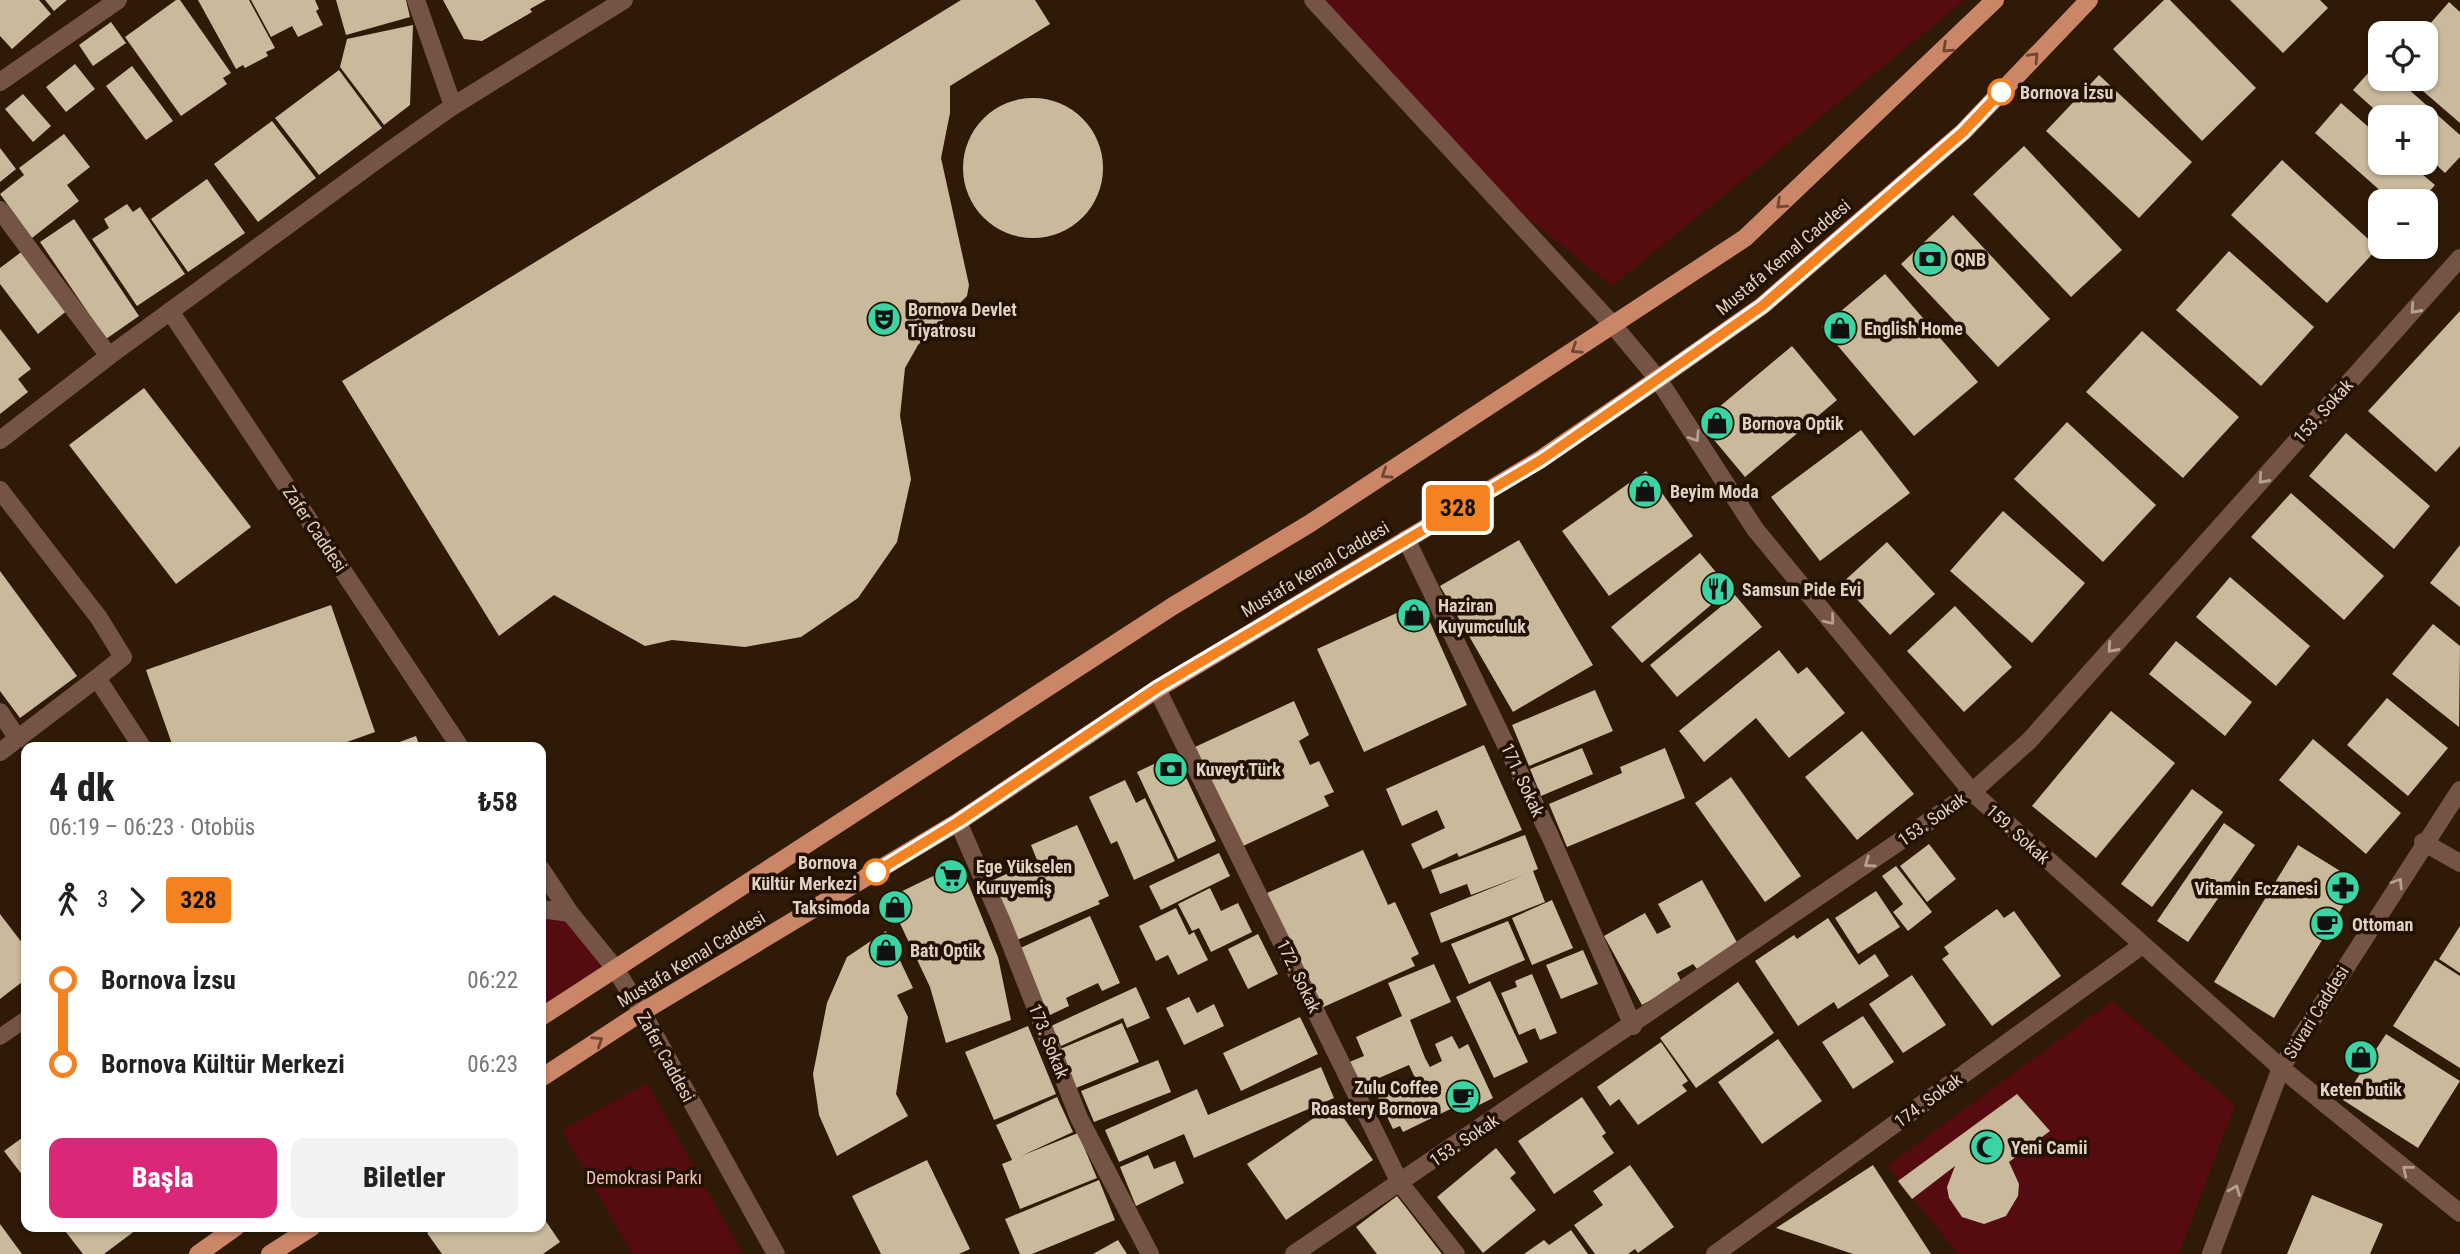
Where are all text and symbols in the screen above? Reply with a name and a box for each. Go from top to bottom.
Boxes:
map controls [2368,21,2438,259]
button: locate [2368,21,2438,91]
one-way arrow [1942,40,1955,52]
one-way arrow [2026,52,2039,65]
marker: Bornova İzsu [1988,79,2014,105]
place label: Bornova İzsu [2020,82,2113,103]
button: + [2368,105,2438,175]
button: − [2368,189,2438,259]
street label: Mustafa Kemal Caddesi [1712,195,1854,319]
one-way arrow [1776,195,1789,208]
bank icon: QNB [1911,240,1949,278]
place label: QNB [1954,249,1986,270]
place label: Bornova Devlet Tiyatrosu [908,299,1017,341]
theatre icon: Bornova Devlet Tiyatrosu [865,300,903,338]
one-way arrow [2410,301,2423,314]
shop icon: English Home [1821,309,1859,347]
place label: English Home [1864,318,1963,339]
one-way arrow [1571,341,1584,354]
street label: 153. Sokak [2289,375,2357,447]
shop icon: Bornova Optik [1698,404,1736,442]
place label: Bornova Optik [1742,413,1844,434]
one-way arrow [1687,429,1700,442]
one-way arrow [1380,466,1393,479]
one-way arrow [2259,470,2271,483]
shop icon: Beyim Moda [1626,472,1664,510]
place label: Beyim Moda [1670,481,1759,502]
street label: Zafer Caddesi [279,482,351,576]
line badge: 328 [1418,485,1498,531]
text: 328 [1440,494,1476,522]
street label: Mustafa Kemal Caddesi [1237,517,1393,621]
restaurant icon: Samsun Pide Evi [1699,570,1737,608]
place label: Samsun Pide Evi [1742,579,1861,600]
place label: Haziran Kuyumculuk [1438,595,1526,637]
shop icon: Haziran Kuyumculuk [1395,596,1433,634]
one-way arrow [1821,612,1834,624]
one-way arrow [2107,640,2120,653]
street label: 171. Sokak [1497,740,1549,820]
bank icon: Kuveyt Türk [1152,750,1190,788]
place label: Kuveyt Türk [1196,759,1281,780]
text: 4 dk [49,766,114,810]
text: ₺58 [478,787,518,817]
street label: 153. Sokak [1894,788,1970,850]
street label: 159. Sokak [1982,800,2054,868]
text: 06:19 – 06:23 · Otobüs [49,814,255,841]
place label: Bornova Kültür Merkezi [751,852,857,894]
one-way arrow [1864,855,1877,867]
place label: Ege Yükselen Kuruyemiş [976,856,1072,898]
supermarket icon: Ege Yükselen Kuruyemiş [932,857,970,895]
marker: Bornova Kültür Merkezi [863,859,889,885]
pharmacy icon: Vitamin Eczanesi [2324,869,2362,907]
one-way arrow [2390,877,2403,890]
place label: Vitamin Eczanesi [2194,878,2318,899]
icon: walk [49,881,87,919]
icon: forward [118,881,156,919]
text: 3 [97,886,108,913]
text: 328 [180,886,217,914]
shop icon: Taksimoda [876,888,914,926]
place label: Taksimoda [792,897,870,918]
cafe icon: Ottoman [2308,905,2346,943]
street label: Mustafa Kemal Caddesi [613,907,769,1011]
place label: Ottoman [2352,914,2413,935]
shop icon: Batı Optik [867,931,905,969]
street label: 172. Sokak [1272,936,1326,1016]
place label: Batı Optik [910,940,982,961]
street label: Süvari Caddesi [2279,962,2353,1062]
text: Bornova İzsu [101,965,236,995]
text: 06:22 [467,967,518,994]
street label: 173. Sokak [1025,1001,1073,1081]
street label: Zafer Caddesi [633,1009,699,1105]
one-way arrow [590,1037,603,1049]
shop icon: Keten butik [2342,1038,2380,1076]
text: Bornova Kültür Merkezi [101,1049,345,1079]
text: 06:23 [467,1051,518,1078]
street label: 174. Sokak [1890,1068,1966,1132]
place label: Zulu Coffee Roastery Bornova [1311,1077,1438,1119]
cafe icon: Zulu Coffee Roastery Bornova [1444,1078,1482,1116]
place label: Keten butik [2320,1079,2402,1100]
street label: 153. Sokak [1425,1109,1503,1171]
mosque icon: Yeni Camii [1968,1128,2006,1166]
place label: Yeni Camii [2011,1137,2088,1158]
button: Başla [49,1138,277,1218]
button: Biletler [291,1138,518,1218]
one-way arrow [2402,1166,2415,1178]
park label: Demokrasi Parkı [586,1167,702,1188]
one-way arrow [2226,1185,2240,1197]

